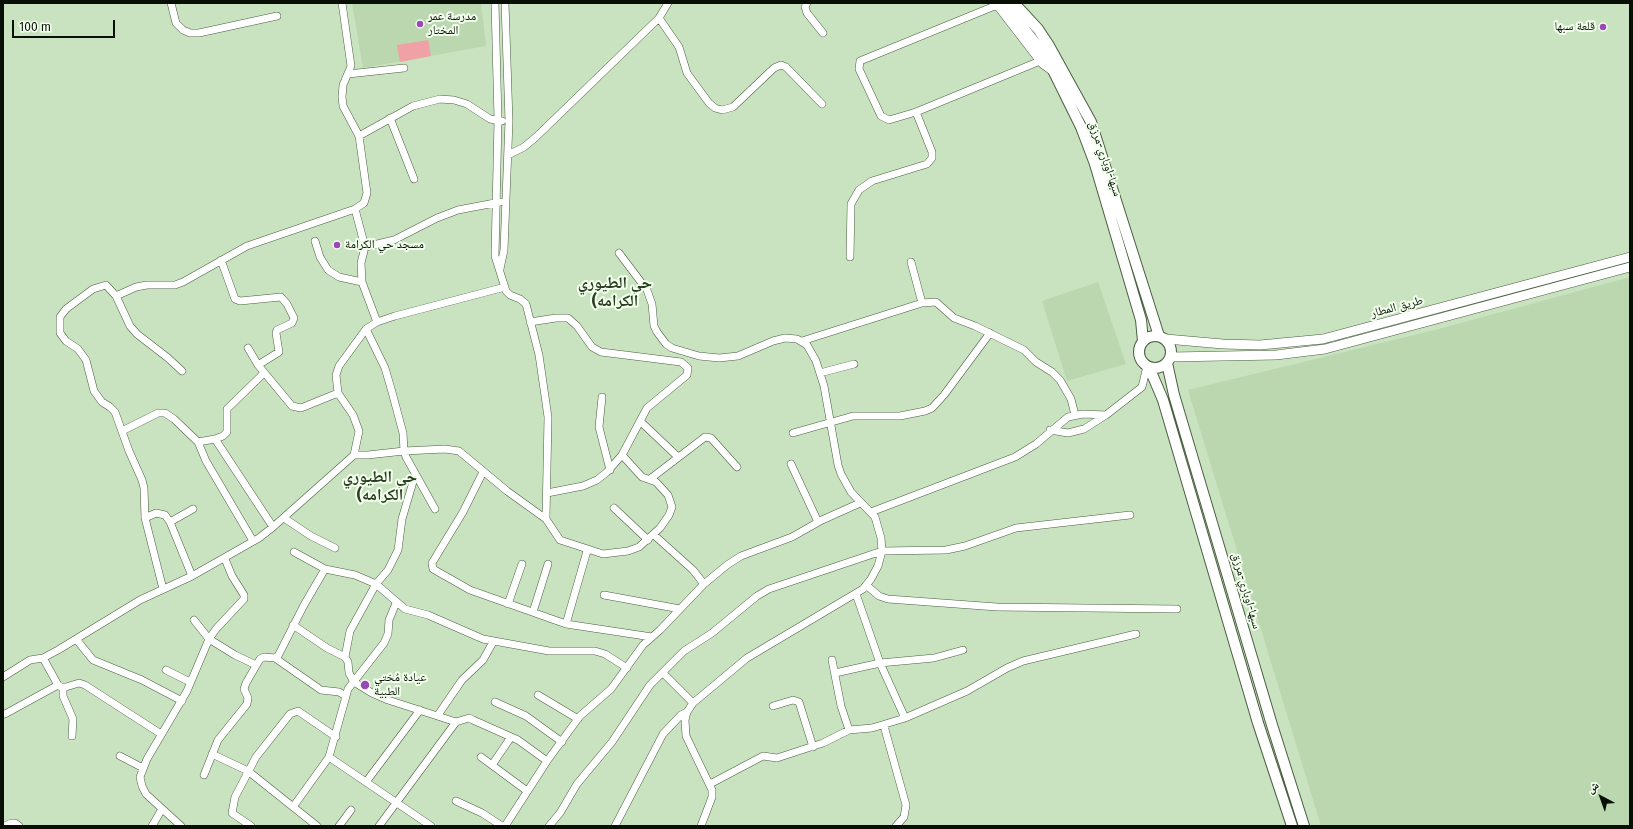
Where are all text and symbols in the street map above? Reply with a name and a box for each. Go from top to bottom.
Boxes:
place label: مدرسة عمر المختار [428,10,476,38]
scale bar [14,12,117,38]
marker: مدرسة عمر المختار [415,19,425,29]
text: 100 m [19,20,51,34]
place label: قلعة سبها [1554,20,1595,34]
marker: قلعة سبها [1598,22,1608,32]
street label: سبها-اوباري-مرزق [1085,120,1125,198]
place label: مسجد حي الكرامة [345,238,424,252]
marker: مسجد حي الكرامة [332,240,342,250]
district label: حي الطيوري (الكرامه [578,274,652,312]
street label: طريق المطار [1369,293,1425,321]
district label: حي الطيوري (الكرامه [343,468,417,506]
street label: سبها-اوباري-مرزق [1228,551,1264,631]
place label: عيادة مُختي الطبية [374,671,426,699]
marker: عيادة مُختي الطبية [359,679,371,691]
north arrow [1581,777,1621,817]
text: ش [1584,779,1601,796]

